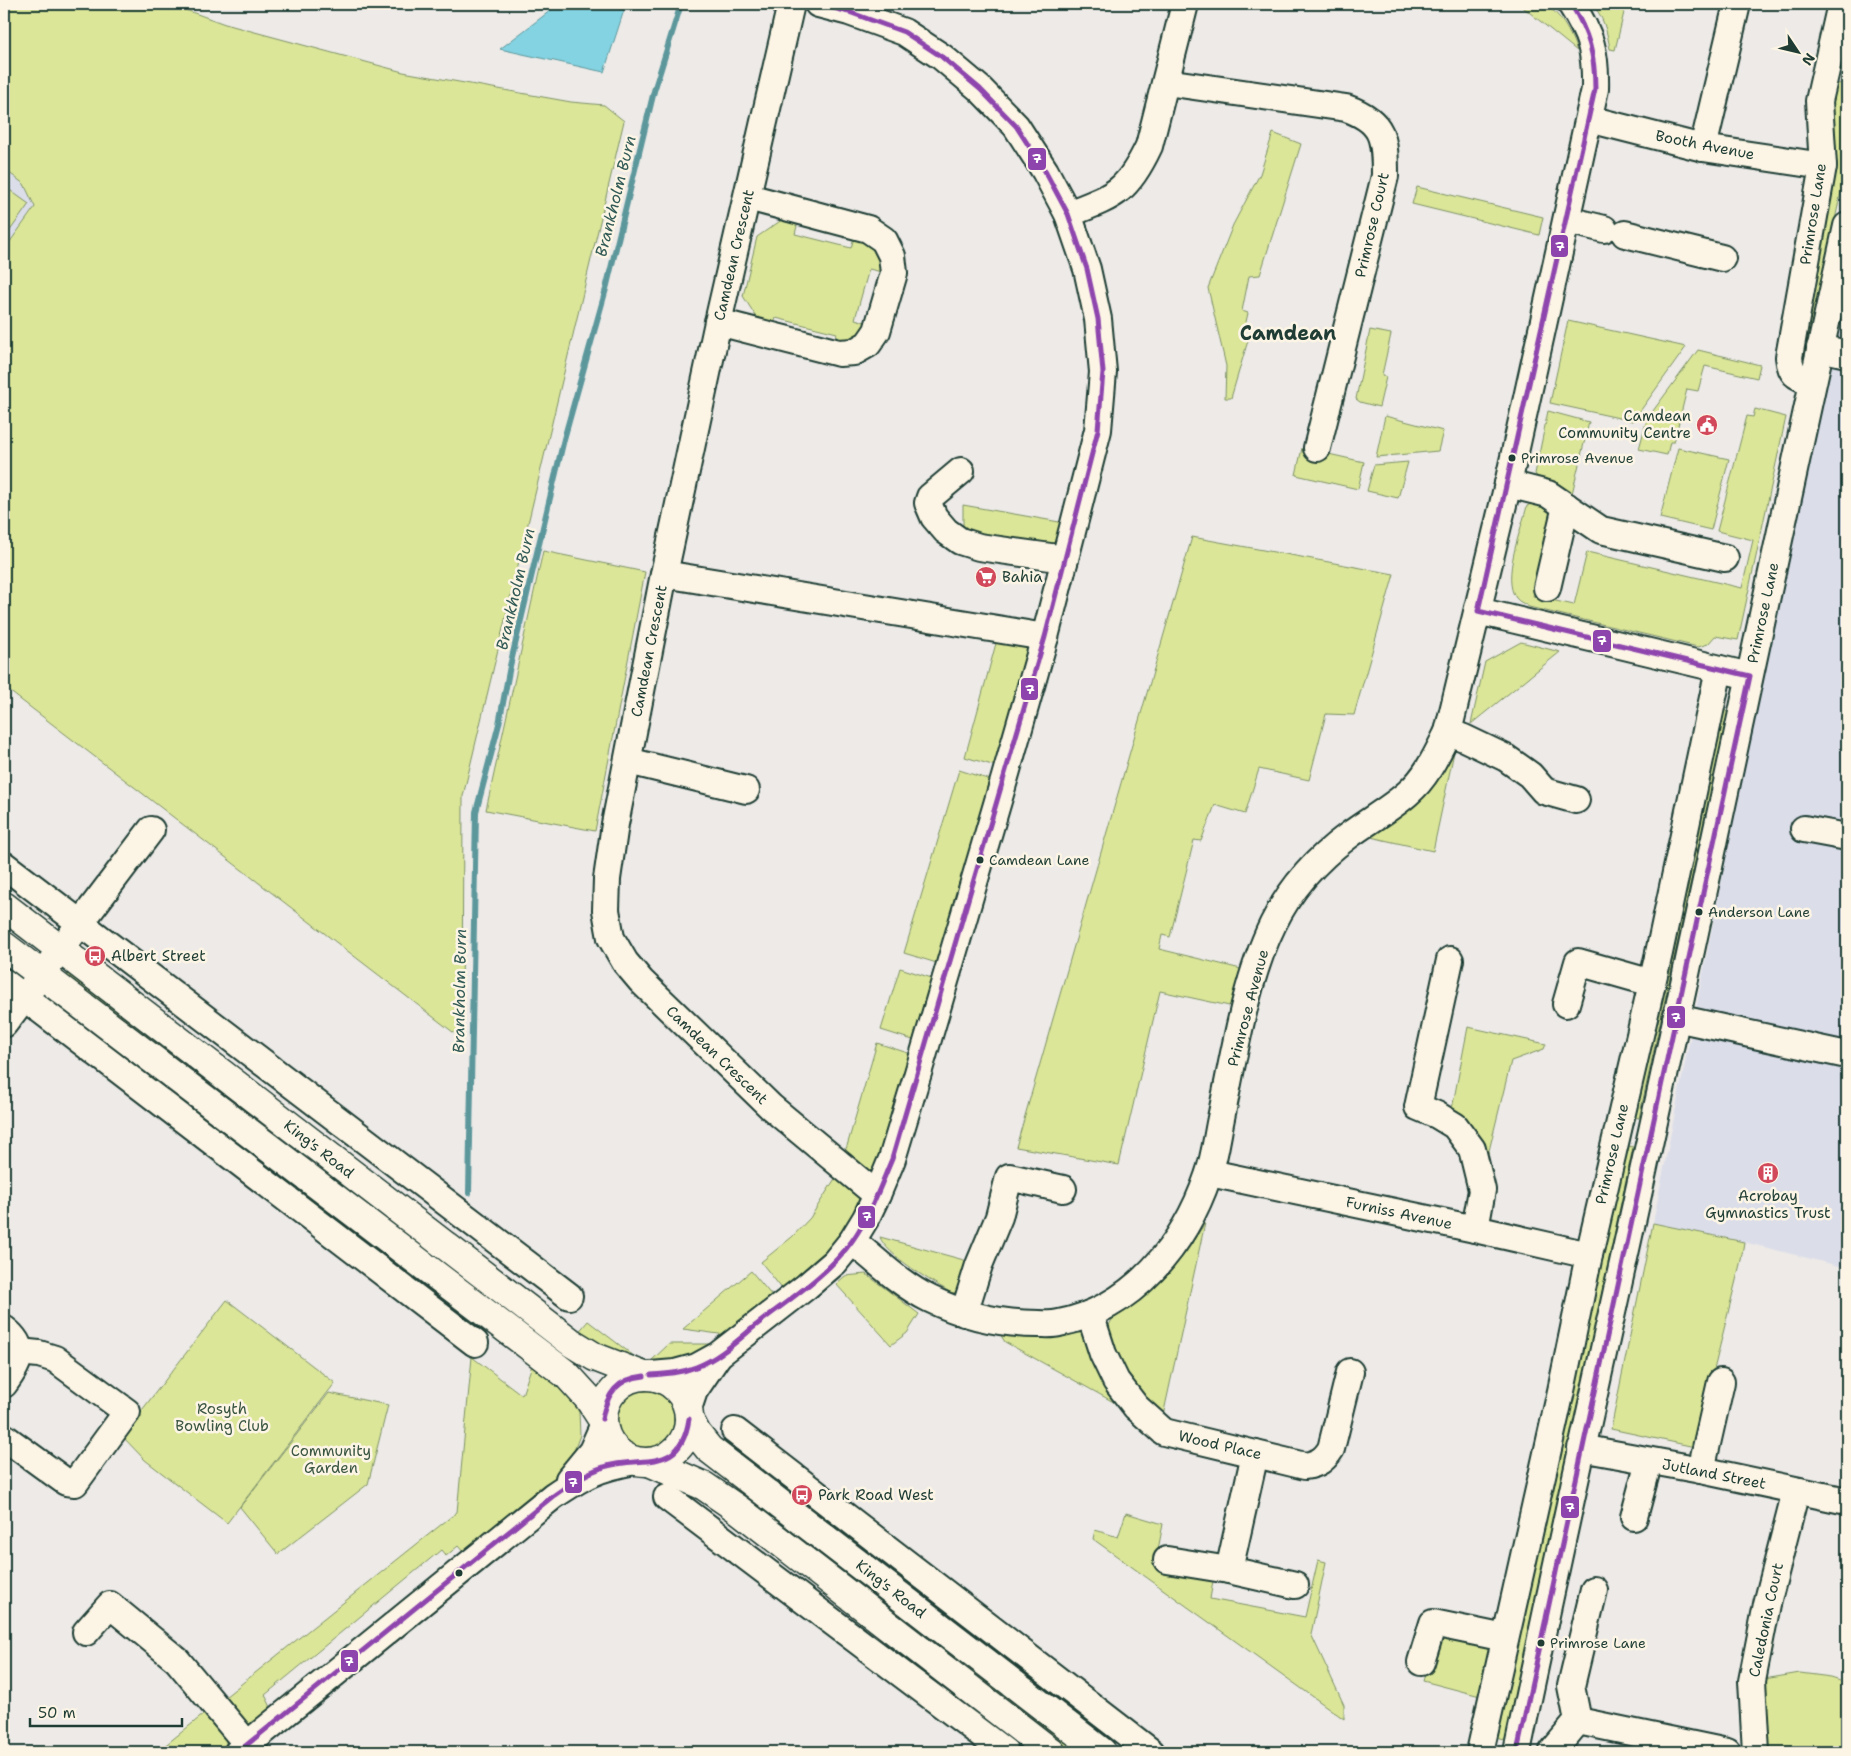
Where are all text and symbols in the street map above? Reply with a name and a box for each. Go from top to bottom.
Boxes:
north arrow [1774,28,1824,78]
text: N [1798,50,1819,69]
street label: Booth Avenue [1654,126,1756,164]
water label: Brankholm Burn [590,133,641,259]
line badge: 7 [1027,147,1047,171]
text: 7 [1032,149,1042,167]
street label: Primrose Lane [1795,162,1831,266]
street label: Primrose Court [1350,170,1394,280]
street label: Camdean Crescent [709,187,759,323]
line badge: 7 [1550,234,1569,258]
text: 7 [1555,237,1565,255]
district label: Camdean [1240,320,1336,346]
place label: Camdean Community Centre [1558,406,1691,443]
public building icon: Camdean Community Centre [1695,413,1719,437]
place label: Primrose Avenue [1521,449,1634,467]
marker: Primrose Avenue [1507,453,1517,463]
water label: Brankholm Burn [491,526,540,652]
street label: Primrose Lane [1743,561,1783,665]
supermarket icon: Bahia [974,565,998,589]
place label: Bahia [1002,567,1043,587]
street label: Camdean Crescent [626,583,672,719]
line badge: 7 [1592,629,1612,653]
text: 7 [1597,631,1607,649]
line badge: 7 [1020,677,1039,701]
text: 7 [1025,680,1035,698]
place label: Camdean Lane [989,851,1089,869]
marker: Camdean Lane [975,855,985,865]
place label: Anderson Lane [1708,903,1810,921]
marker: Anderson Lane [1694,907,1704,917]
water label: Brankholm Burn [448,929,471,1053]
bus stop icon: Albert Street [83,944,107,968]
place label: Albert Street [111,946,206,966]
street label: Primrose Avenue [1223,947,1273,1069]
street label: Camdean Crescent [662,1001,772,1109]
line badge: 7 [1666,1005,1686,1029]
text: 7 [1671,1008,1681,1026]
street label: Primrose Lane [1591,1102,1633,1206]
street label: King's Road [280,1115,359,1183]
building icon: Acrobay Gymnastics Trust [1756,1161,1780,1185]
place label: Acrobay Gymnastics Trust [1705,1186,1831,1223]
street label: Furniss Avenue [1344,1192,1454,1234]
line badge: 7 [857,1205,876,1229]
text: 7 [862,1207,872,1225]
park label: Rosyth Bowling Club [175,1399,269,1436]
street label: Wood Place [1176,1426,1264,1464]
park label: Community Garden [291,1441,371,1478]
street label: Jutland Street [1660,1454,1768,1494]
line badge: 7 [564,1470,583,1494]
text: 7 [568,1473,578,1491]
bus stop icon: Park Road West [790,1483,814,1507]
place label: Park Road West [818,1485,934,1505]
line badge: 7 [1560,1495,1580,1519]
text: 7 [1565,1498,1575,1516]
street label: King's Road [852,1555,931,1623]
street label: Caledonia Court [1744,1561,1788,1679]
unlabelled marker [454,1568,464,1578]
place label: Primrose Lane [1550,1634,1646,1652]
marker: Primrose Lane [1536,1638,1546,1648]
line badge: 7 [340,1649,359,1673]
text: 7 [344,1652,354,1670]
scale bar [30,1696,182,1728]
text: 50 m [38,1703,76,1723]

